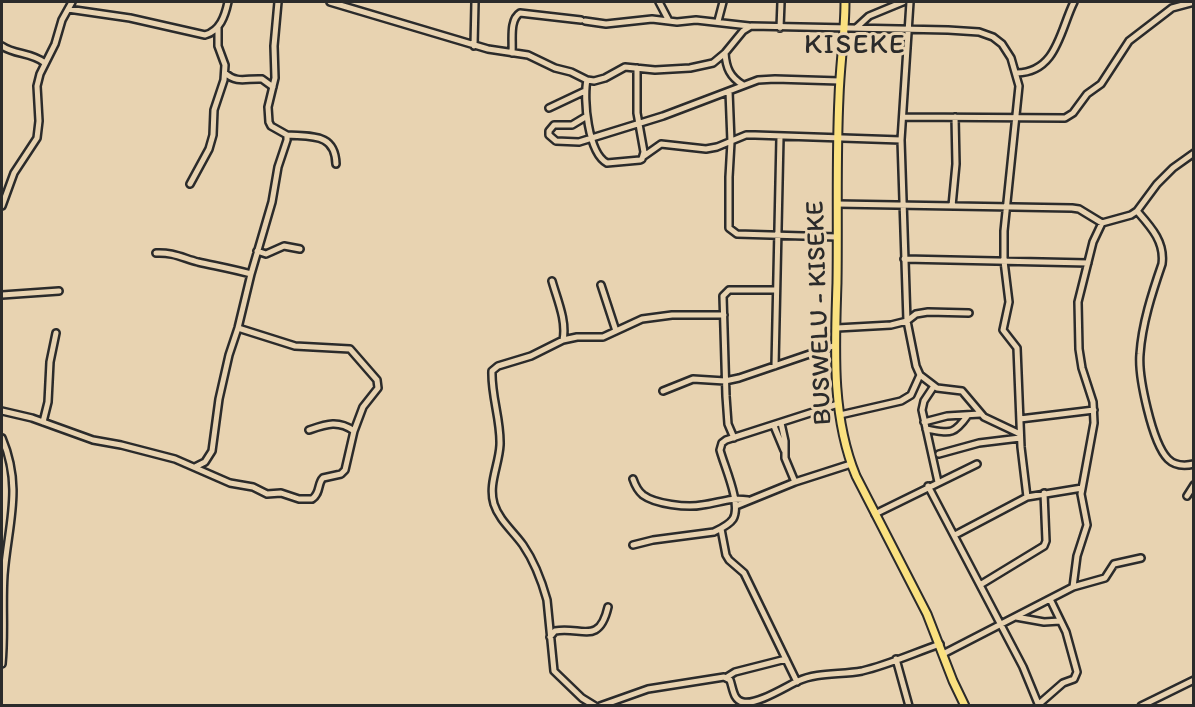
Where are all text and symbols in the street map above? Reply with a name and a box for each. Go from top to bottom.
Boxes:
district label: KISEKE [804,29,906,63]
street label: BUSWELU - KISEKE [800,200,840,426]

